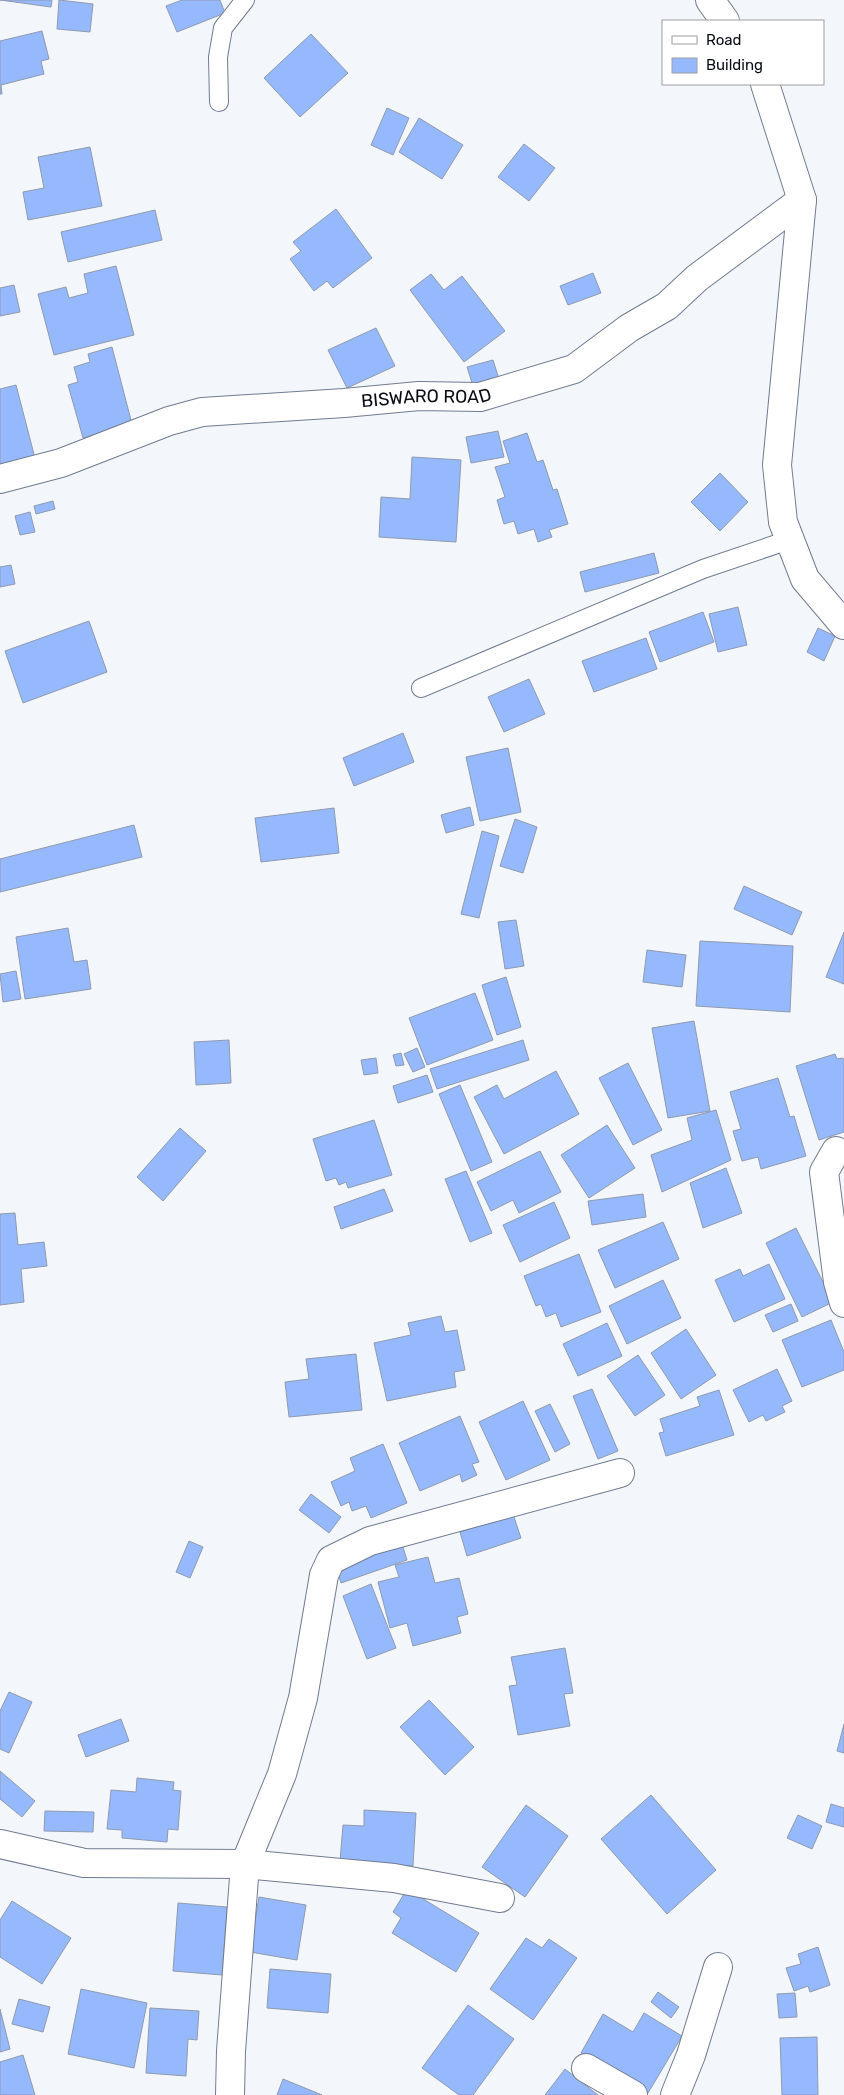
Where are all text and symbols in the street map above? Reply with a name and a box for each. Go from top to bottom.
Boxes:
legend [662,20,824,85]
text: Road [706,31,742,49]
text: Building [706,56,763,74]
street label: BISWARO ROAD [360,383,494,412]

